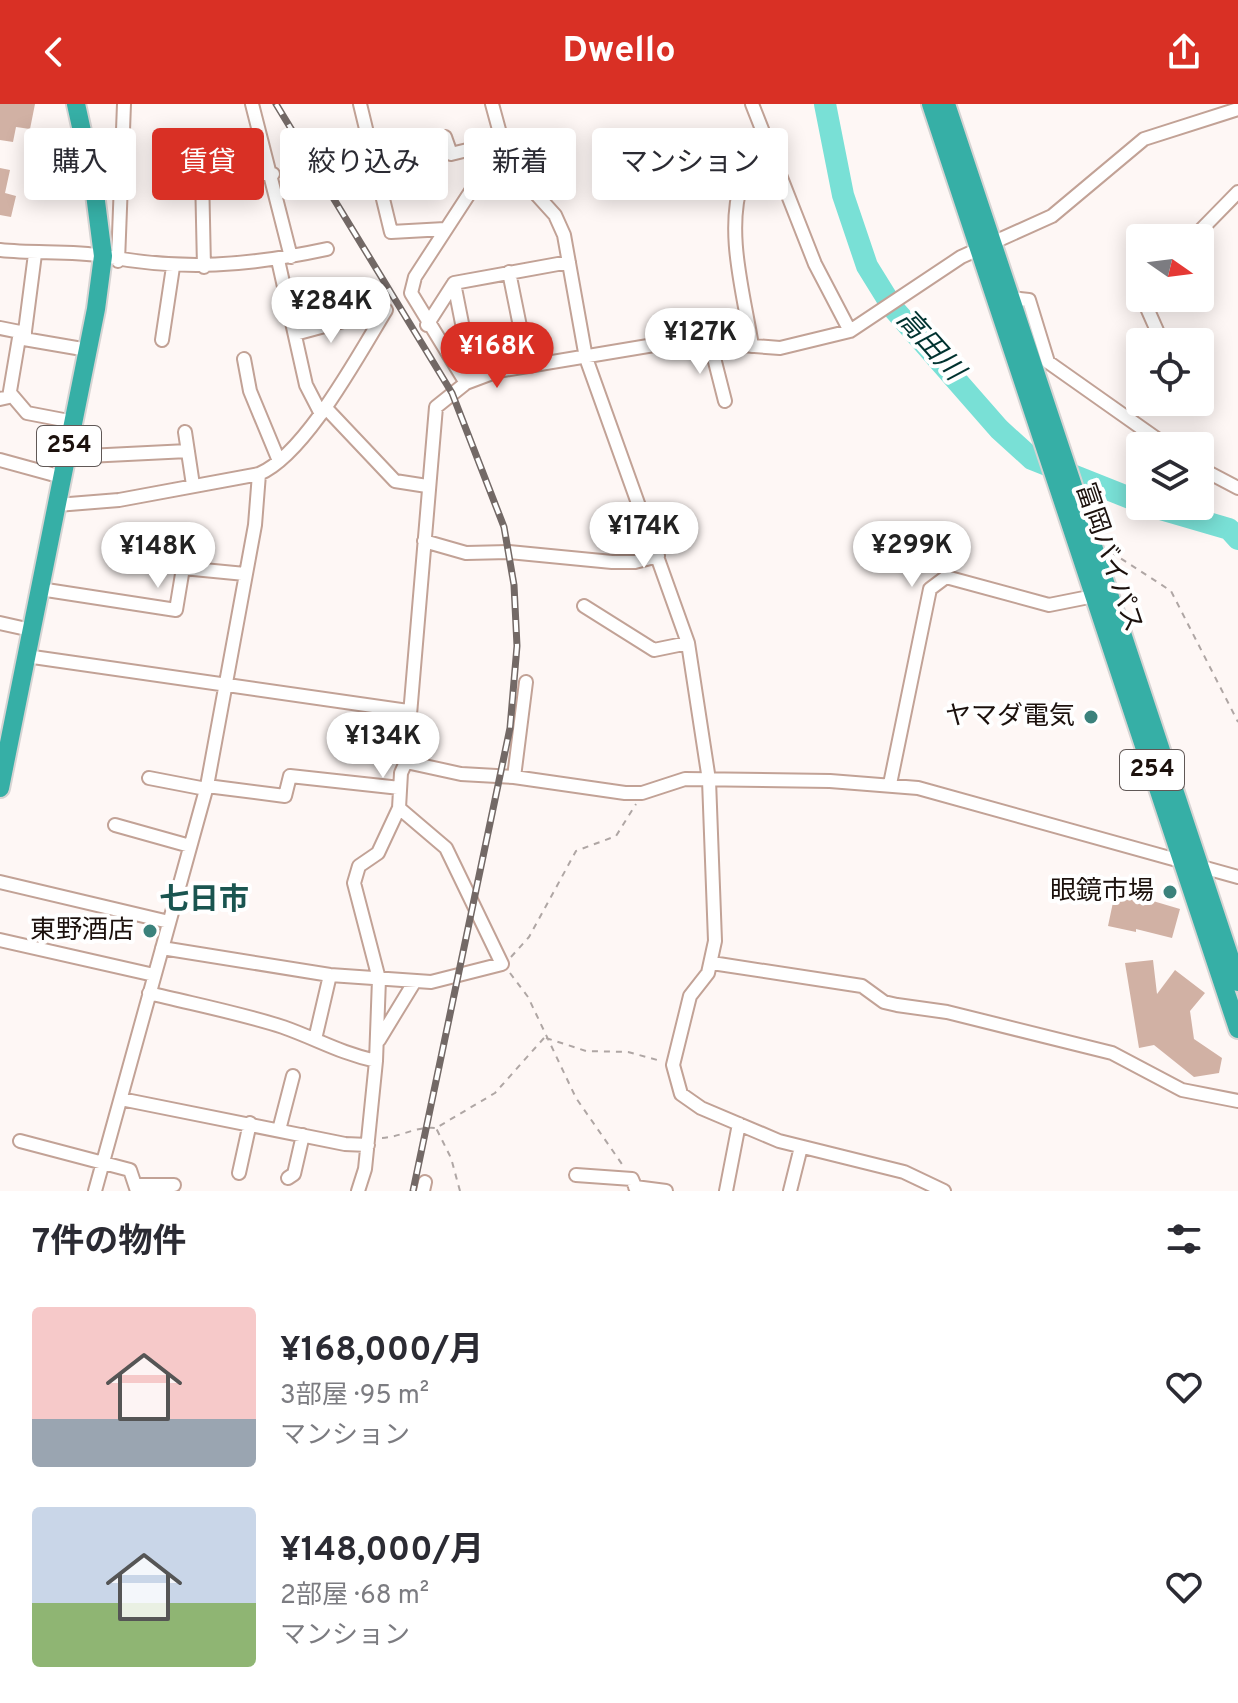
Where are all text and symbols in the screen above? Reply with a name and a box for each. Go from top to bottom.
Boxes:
text: Dwello [562,29,676,75]
icon: back [32,30,76,74]
icon: share [1162,30,1206,74]
chip: 購入 [24,128,136,200]
chip: 賃貸 [152,128,264,200]
chip: 絞り込み [280,128,448,200]
chip: 新着 [464,128,576,200]
chip: マンション [592,128,788,200]
north arrow [1126,224,1214,312]
map controls [1126,224,1214,520]
pin: ¥284K [275,277,387,345]
text: ¥284K [289,286,373,319]
water label: 高田川 [888,303,972,391]
pin: ¥127K [644,308,756,376]
text: ¥127K [663,317,737,350]
pin: ¥168K [441,322,553,390]
button: locate [1126,328,1214,416]
text: ¥168K [459,331,535,364]
road number: 254 [37,426,101,466]
button: layers [1126,432,1214,520]
street label: 富岡バイパス [1067,479,1149,637]
pin: ¥174K [588,502,700,570]
text: ¥174K [607,511,681,544]
pin: ¥299K [856,521,968,589]
pin: ¥148K [102,522,214,590]
text: ¥299K [871,530,953,563]
text: ¥148K [119,531,197,564]
place label: ヤマダ電気 [945,701,1075,734]
marker: ヤマダ電気 [1082,708,1100,726]
pin: ¥134K [327,712,439,780]
text: ¥134K [345,721,421,754]
road number: 254 [1120,750,1184,790]
place label: 眼鏡市場 [1050,876,1154,909]
district label: 七日市 [159,883,249,920]
marker: 眼鏡市場 [1161,883,1179,901]
place label: 東野酒店 [30,915,134,948]
marker: 東野酒店 [141,922,159,940]
icon: filters [1162,1217,1206,1261]
text: 7件の物件 [32,1222,186,1265]
text: ¥168,000/月 [280,1330,483,1373]
icon: home [96,1339,192,1435]
icon: heart [1162,1365,1206,1409]
text: 3部屋 · 95 m² [280,1380,429,1413]
text: マンション [280,1420,410,1453]
text: ¥148,000/月 [280,1530,484,1573]
icon: home [96,1539,192,1635]
icon: heart [1162,1565,1206,1609]
text: 2部屋 · 68 m² [280,1580,429,1613]
text: マンション [280,1620,410,1653]

